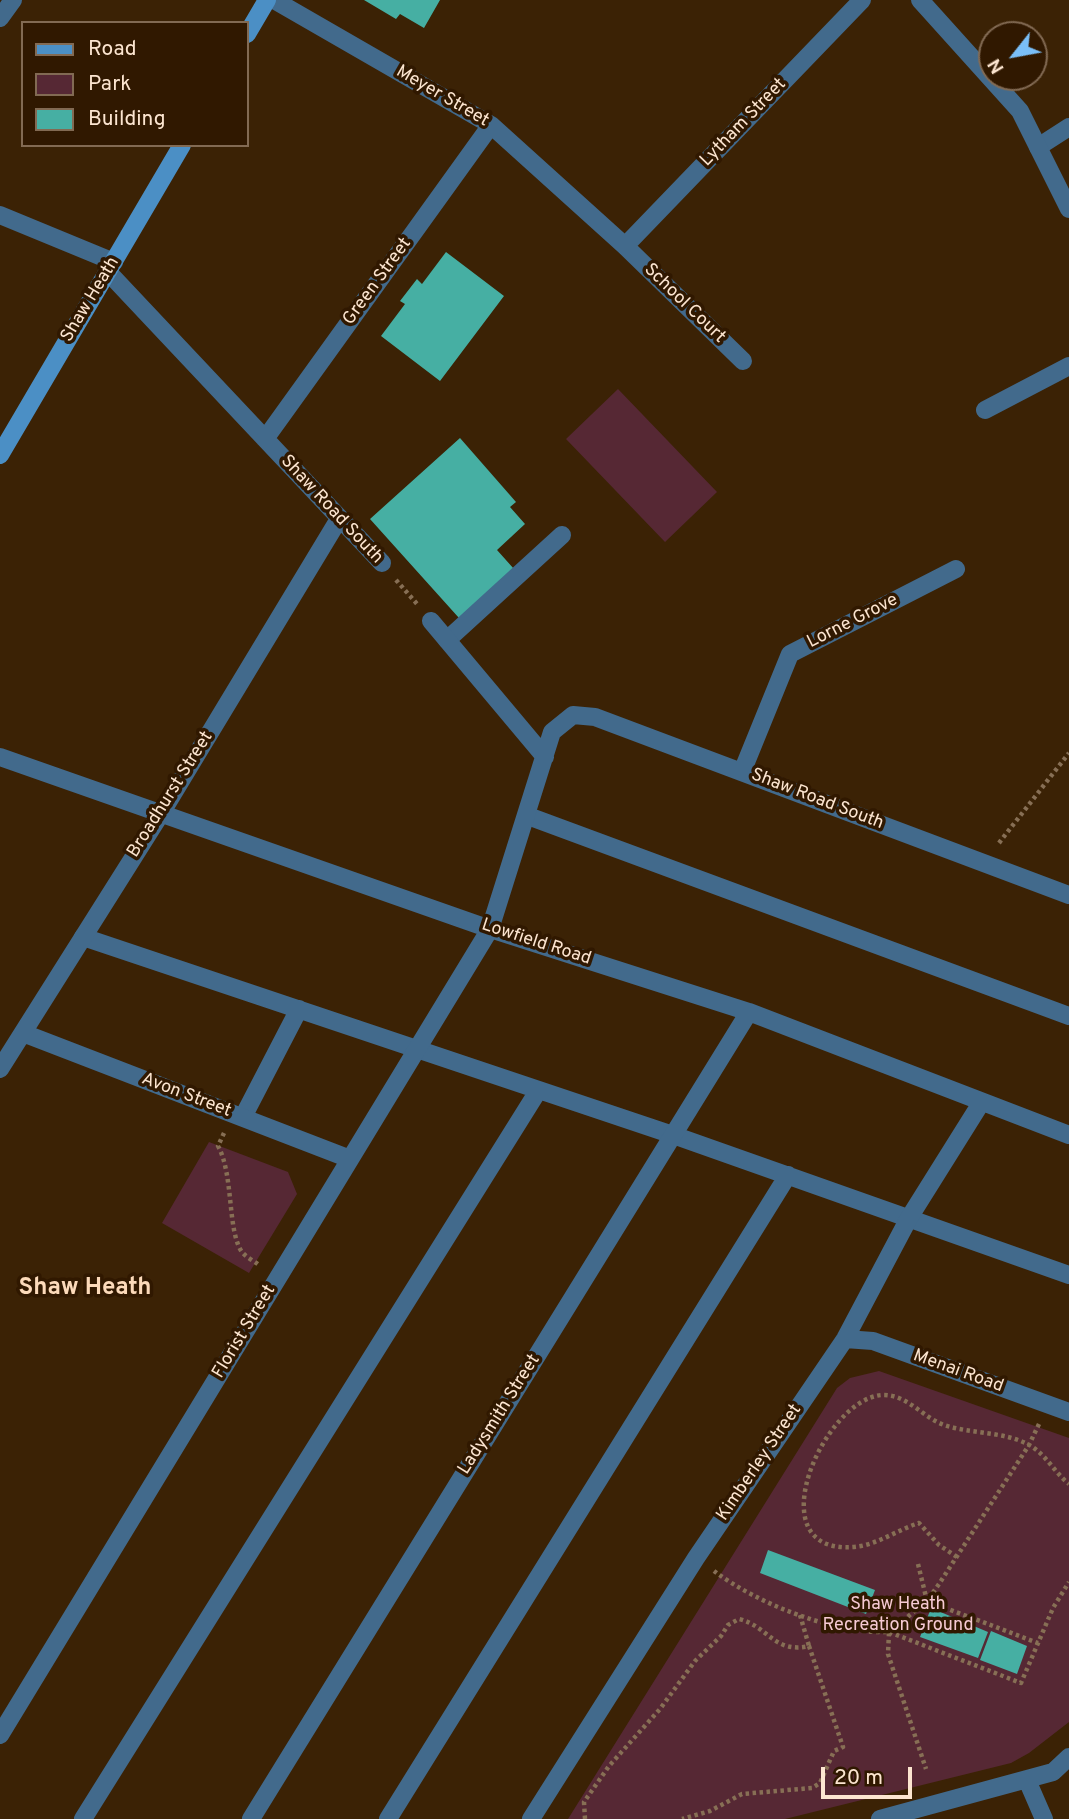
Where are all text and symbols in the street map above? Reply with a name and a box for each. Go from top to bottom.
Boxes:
legend [21,21,248,147]
north arrow [978,21,1048,91]
text: Road [88,36,137,63]
text: N [983,54,1011,78]
street label: Meyer Street [392,62,492,132]
text: Park [88,71,131,98]
street label: Lytham Street [696,74,792,172]
text: Building [88,106,166,133]
street label: Green Street [339,234,417,330]
street label: Shaw Heath [57,254,125,346]
street label: School Court [639,260,729,348]
street label: Shaw Road South [275,451,387,569]
street label: Lorne Grove [804,590,902,654]
street label: Broadhurst Street [124,728,218,862]
street label: Shaw Road South [748,765,886,835]
street label: Lowfield Road [479,915,593,971]
street label: Avon Street [138,1069,234,1123]
district label: Shaw Heath [19,1275,151,1303]
street label: Florist Street [209,1281,281,1383]
street label: Menai Road [910,1346,1006,1398]
street label: Ladysmith Street [454,1351,546,1479]
street label: Kimberley Street [713,1400,807,1526]
park label: Shaw Heath Recreation Ground [822,1594,974,1636]
scale bar [824,1752,915,1796]
text: 20 m [834,1765,883,1792]

